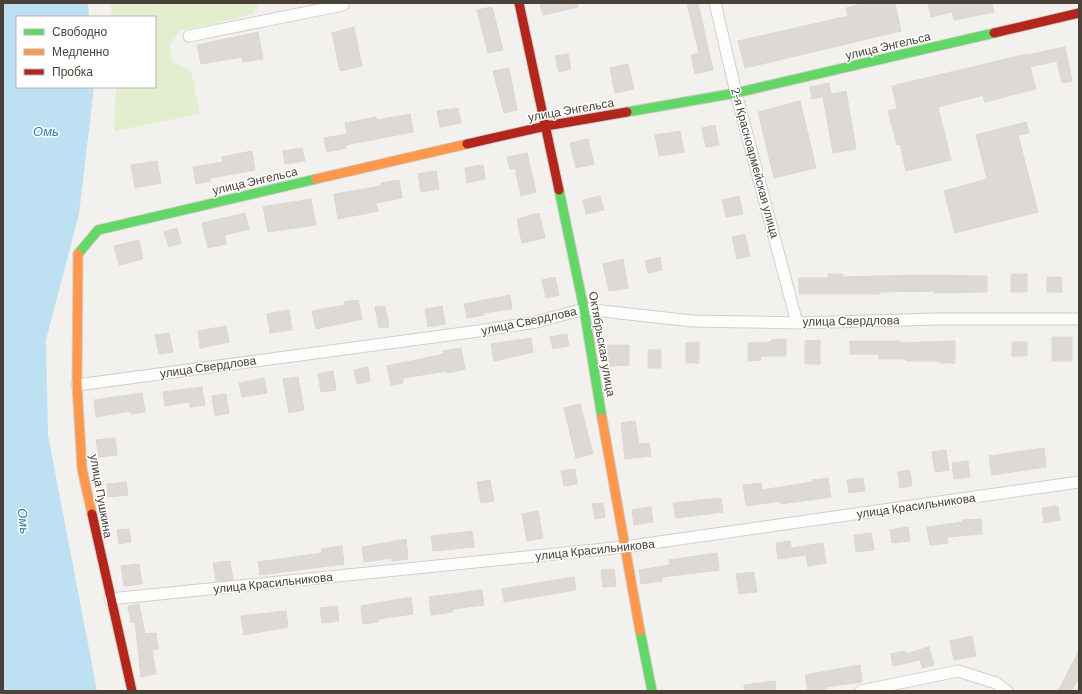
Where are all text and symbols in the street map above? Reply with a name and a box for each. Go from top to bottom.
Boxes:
legend [16,16,156,88]
text: Свободно [52,24,107,39]
street label: улица Энгельса [844,28,932,63]
text: Медленно [52,44,109,59]
text: Пробка [52,64,93,79]
street label: 2-я Красноармейская улица [728,86,783,240]
street label: улица Энгельса [527,95,615,124]
water label: Омь [33,123,59,139]
street label: улица Энгельса [211,163,299,198]
street label: Октябрьская улица [586,290,619,398]
street label: улица Свердлова [480,303,578,338]
street label: улица Свердлова [802,312,900,329]
street label: улица Свердлова [159,352,257,381]
street label: улица Пушкина [87,453,116,539]
street label: улица Красильникова [855,490,977,521]
water label: Омь [14,507,34,535]
street label: улица Красильникова [534,536,656,563]
street label: улица Красильникова [212,569,334,596]

